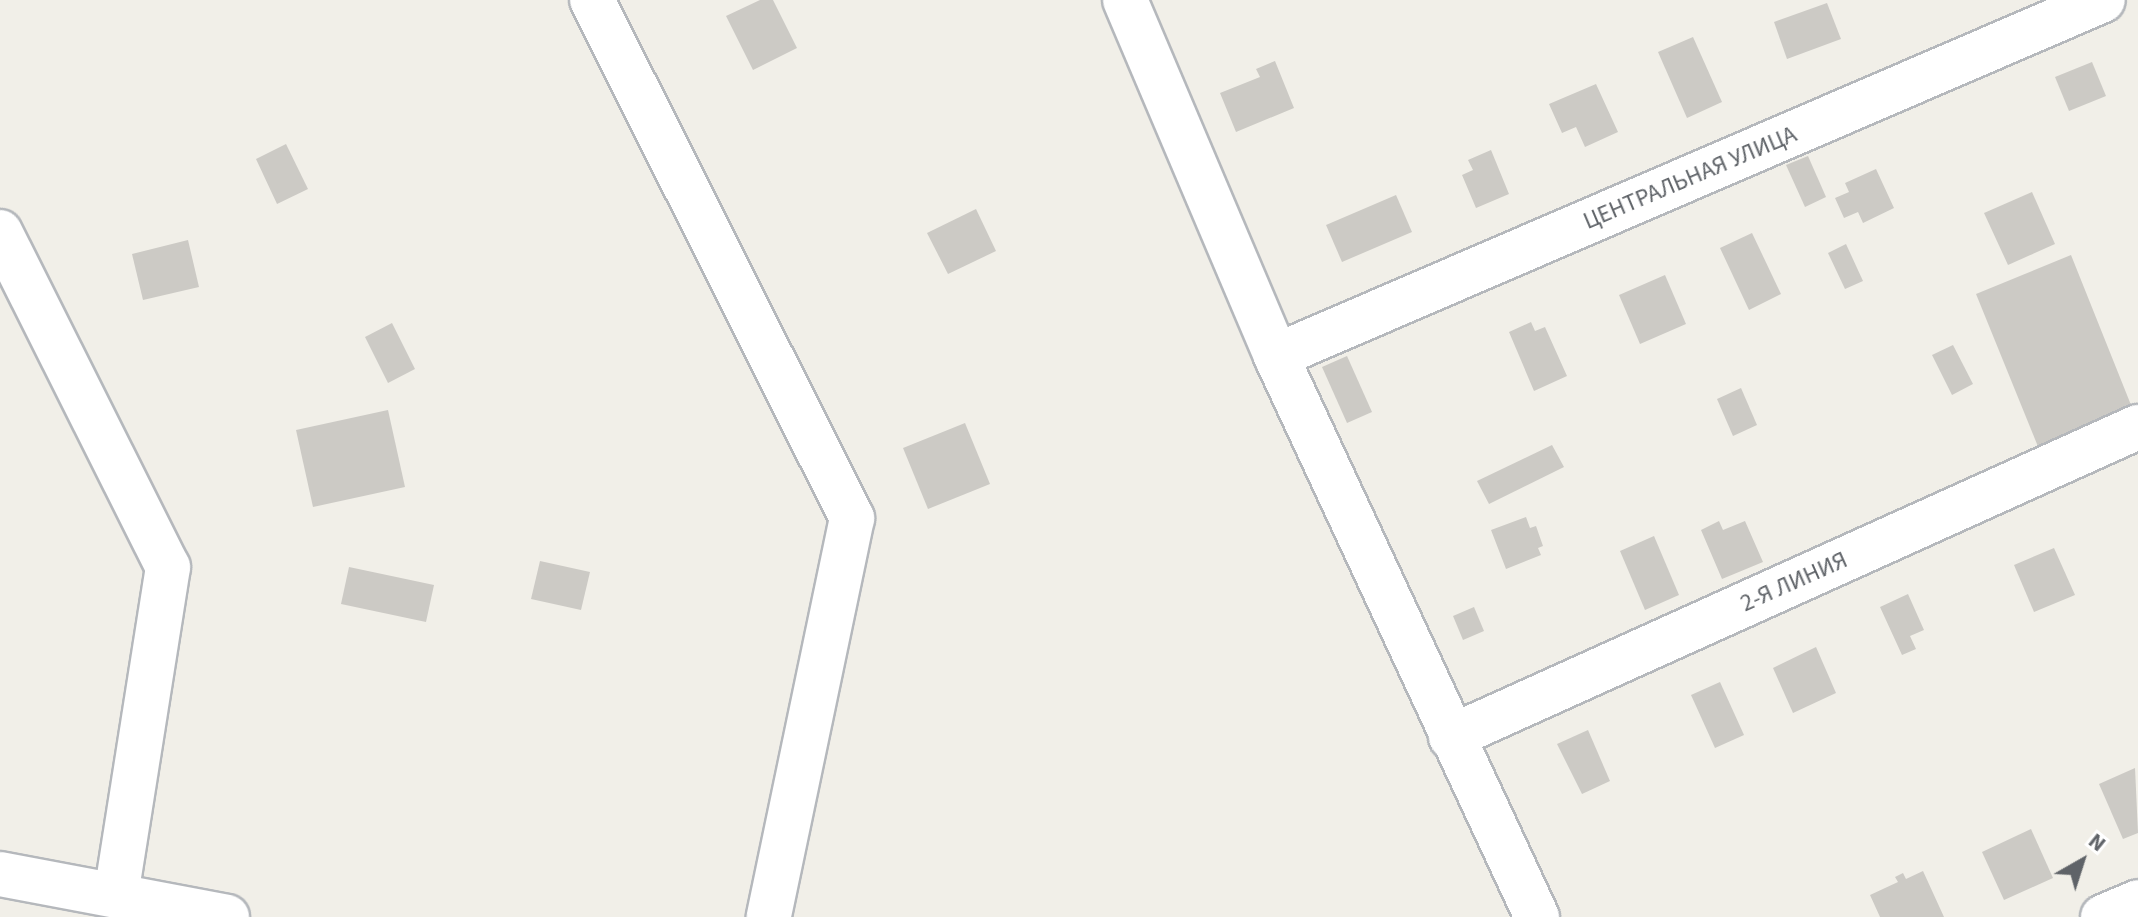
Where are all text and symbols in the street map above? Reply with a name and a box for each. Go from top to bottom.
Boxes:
street label: ЦЕНТРАЛЬНАЯ УЛИЦА [1579,120,1801,236]
street label: 2-Я ЛИНИЯ [1736,546,1852,618]
north arrow [2042,821,2122,901]
text: N [2081,825,2113,859]

